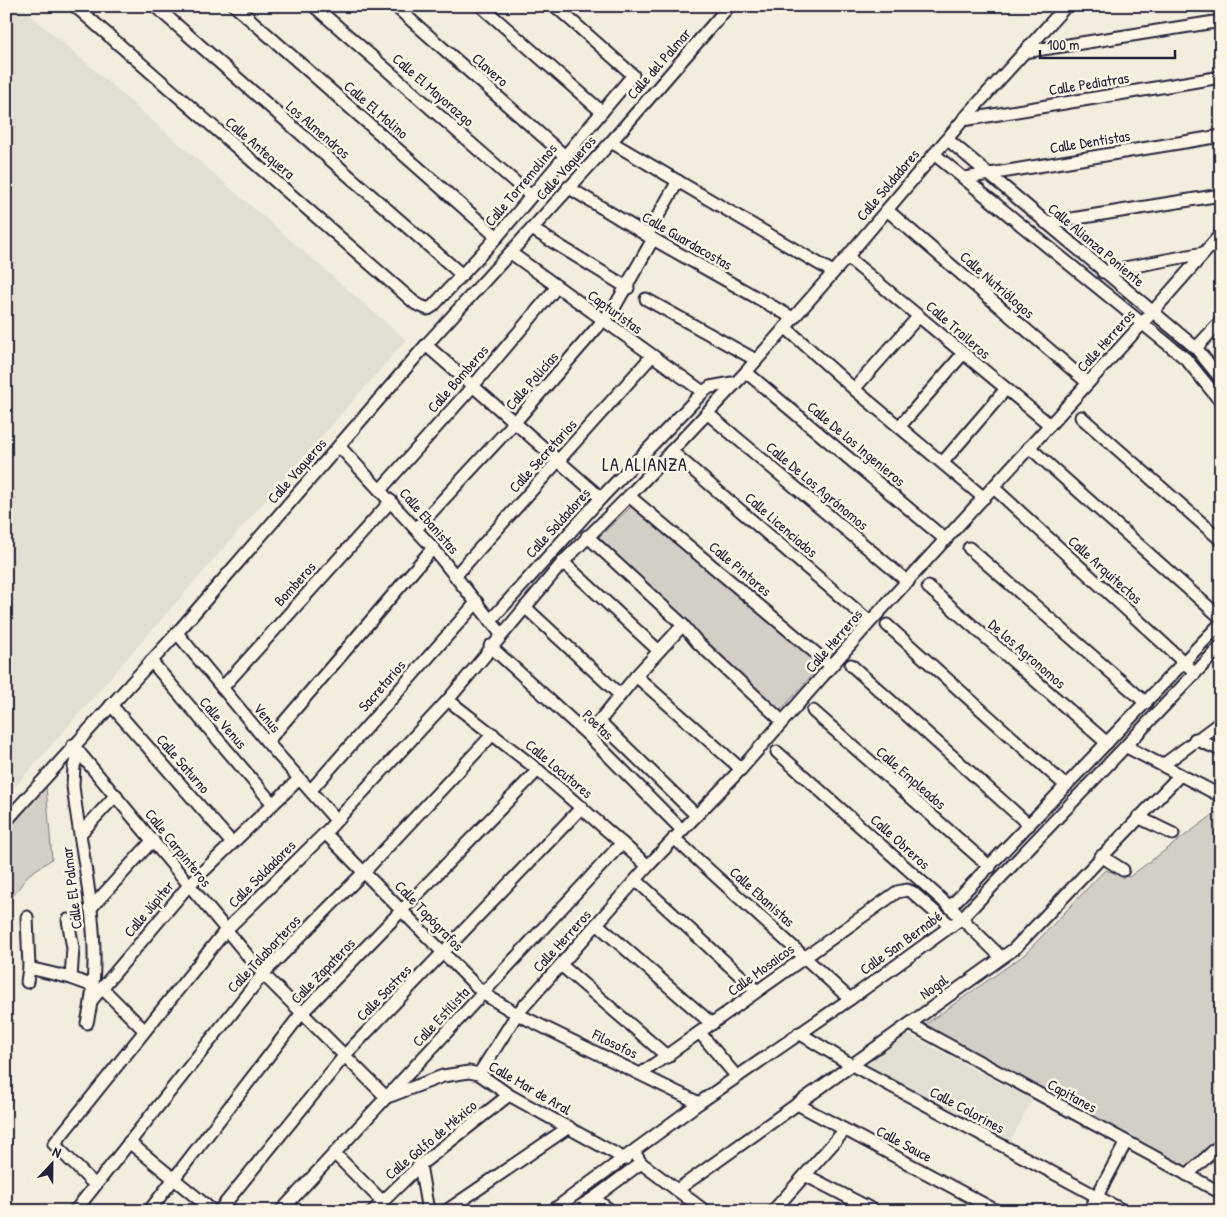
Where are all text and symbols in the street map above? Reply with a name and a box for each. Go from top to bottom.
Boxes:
street label: Calle del Palmar [622,23,696,104]
scale bar [1040,28,1174,60]
text: 100 m [1047,34,1080,55]
street label: Calle El Mayorazgo [388,48,479,131]
street label: Clavero [468,48,513,91]
street label: Calle Pediatras [1047,67,1131,100]
street label: Calle El Molino [340,76,413,144]
street label: Los Almendros [282,96,355,163]
street label: Calle Antequera [221,112,300,184]
street label: Calle Dentistas [1048,125,1132,158]
street label: Calle Vaqueros [531,130,601,205]
street label: Calle Torremolinos [480,138,562,231]
street label: Calle Soldadores [851,144,924,225]
street label: Calle Alianza Poniente [1043,198,1149,291]
street label: Calle Guardacostas [638,206,736,275]
street label: Calle Nutriólogos [955,246,1039,323]
street label: Capturistas [583,284,647,339]
street label: Calle Traileros [921,296,995,364]
street label: Calle Herreros [1072,304,1140,377]
street label: Calle Bomberos [422,340,493,417]
street label: Calle Policías [500,347,563,415]
street label: Calle De los Ingenieros [803,396,910,491]
street label: Calle Secretarios [504,414,581,497]
street label: Calle Vaqueros [262,433,331,508]
street label: Calle De Los Agrónomos [762,436,873,535]
district label: LA ALIANZA [602,452,688,477]
street label: Calle Ebanistas [395,483,464,558]
street label: Calle Soldadores [520,483,595,562]
street label: Calle Licenciados [740,487,822,562]
street label: Calle Arquitectos [1064,531,1147,609]
street label: Calle Pintores [704,536,776,601]
street label: Bomberos [269,557,321,611]
street label: Calle Herreros [800,604,867,677]
street label: De los Agronomos [984,614,1071,693]
street label: Sacretarios [353,655,410,716]
street label: Calle Venus [195,692,252,753]
street label: Venus [249,698,286,737]
street label: Poetas [578,705,619,745]
street label: Calle Saturno [152,729,215,798]
street label: Calle Locutores [521,734,598,803]
street label: Calle Empleados [872,741,951,814]
street label: Calle Carpinteros [140,804,217,891]
street label: Calle Obreros [866,809,935,874]
street label: Calle Soldadores [223,835,300,912]
street label: Calle El Palmar [56,845,87,931]
street label: Calle Ebanistas [725,862,800,932]
street label: Calle Júpiter [119,876,179,942]
street label: Calle Topógrafos [390,876,469,956]
street label: Calle Herreros [528,904,596,977]
street label: Calle San Bernabé [855,906,946,980]
street label: Calle Talabarteros [222,910,305,997]
street label: Calle Zapateros [286,933,360,1008]
street label: Calle Mosaicos [723,938,798,1001]
street label: Calle Sastres [351,960,416,1026]
street label: Nogal [915,969,952,1004]
street label: Calle Estilista [407,982,474,1051]
street label: Filosofos [588,1023,642,1064]
street label: Calle Mar de Aral [485,1055,575,1120]
street label: Capitanes [1044,1073,1101,1118]
street label: Calle Colorines [926,1081,1009,1138]
street label: Calle Golfo de México [380,1095,481,1184]
street label: Calle Sauce [873,1120,936,1167]
north arrow [28,1140,78,1190]
text: N [50,1141,65,1162]

